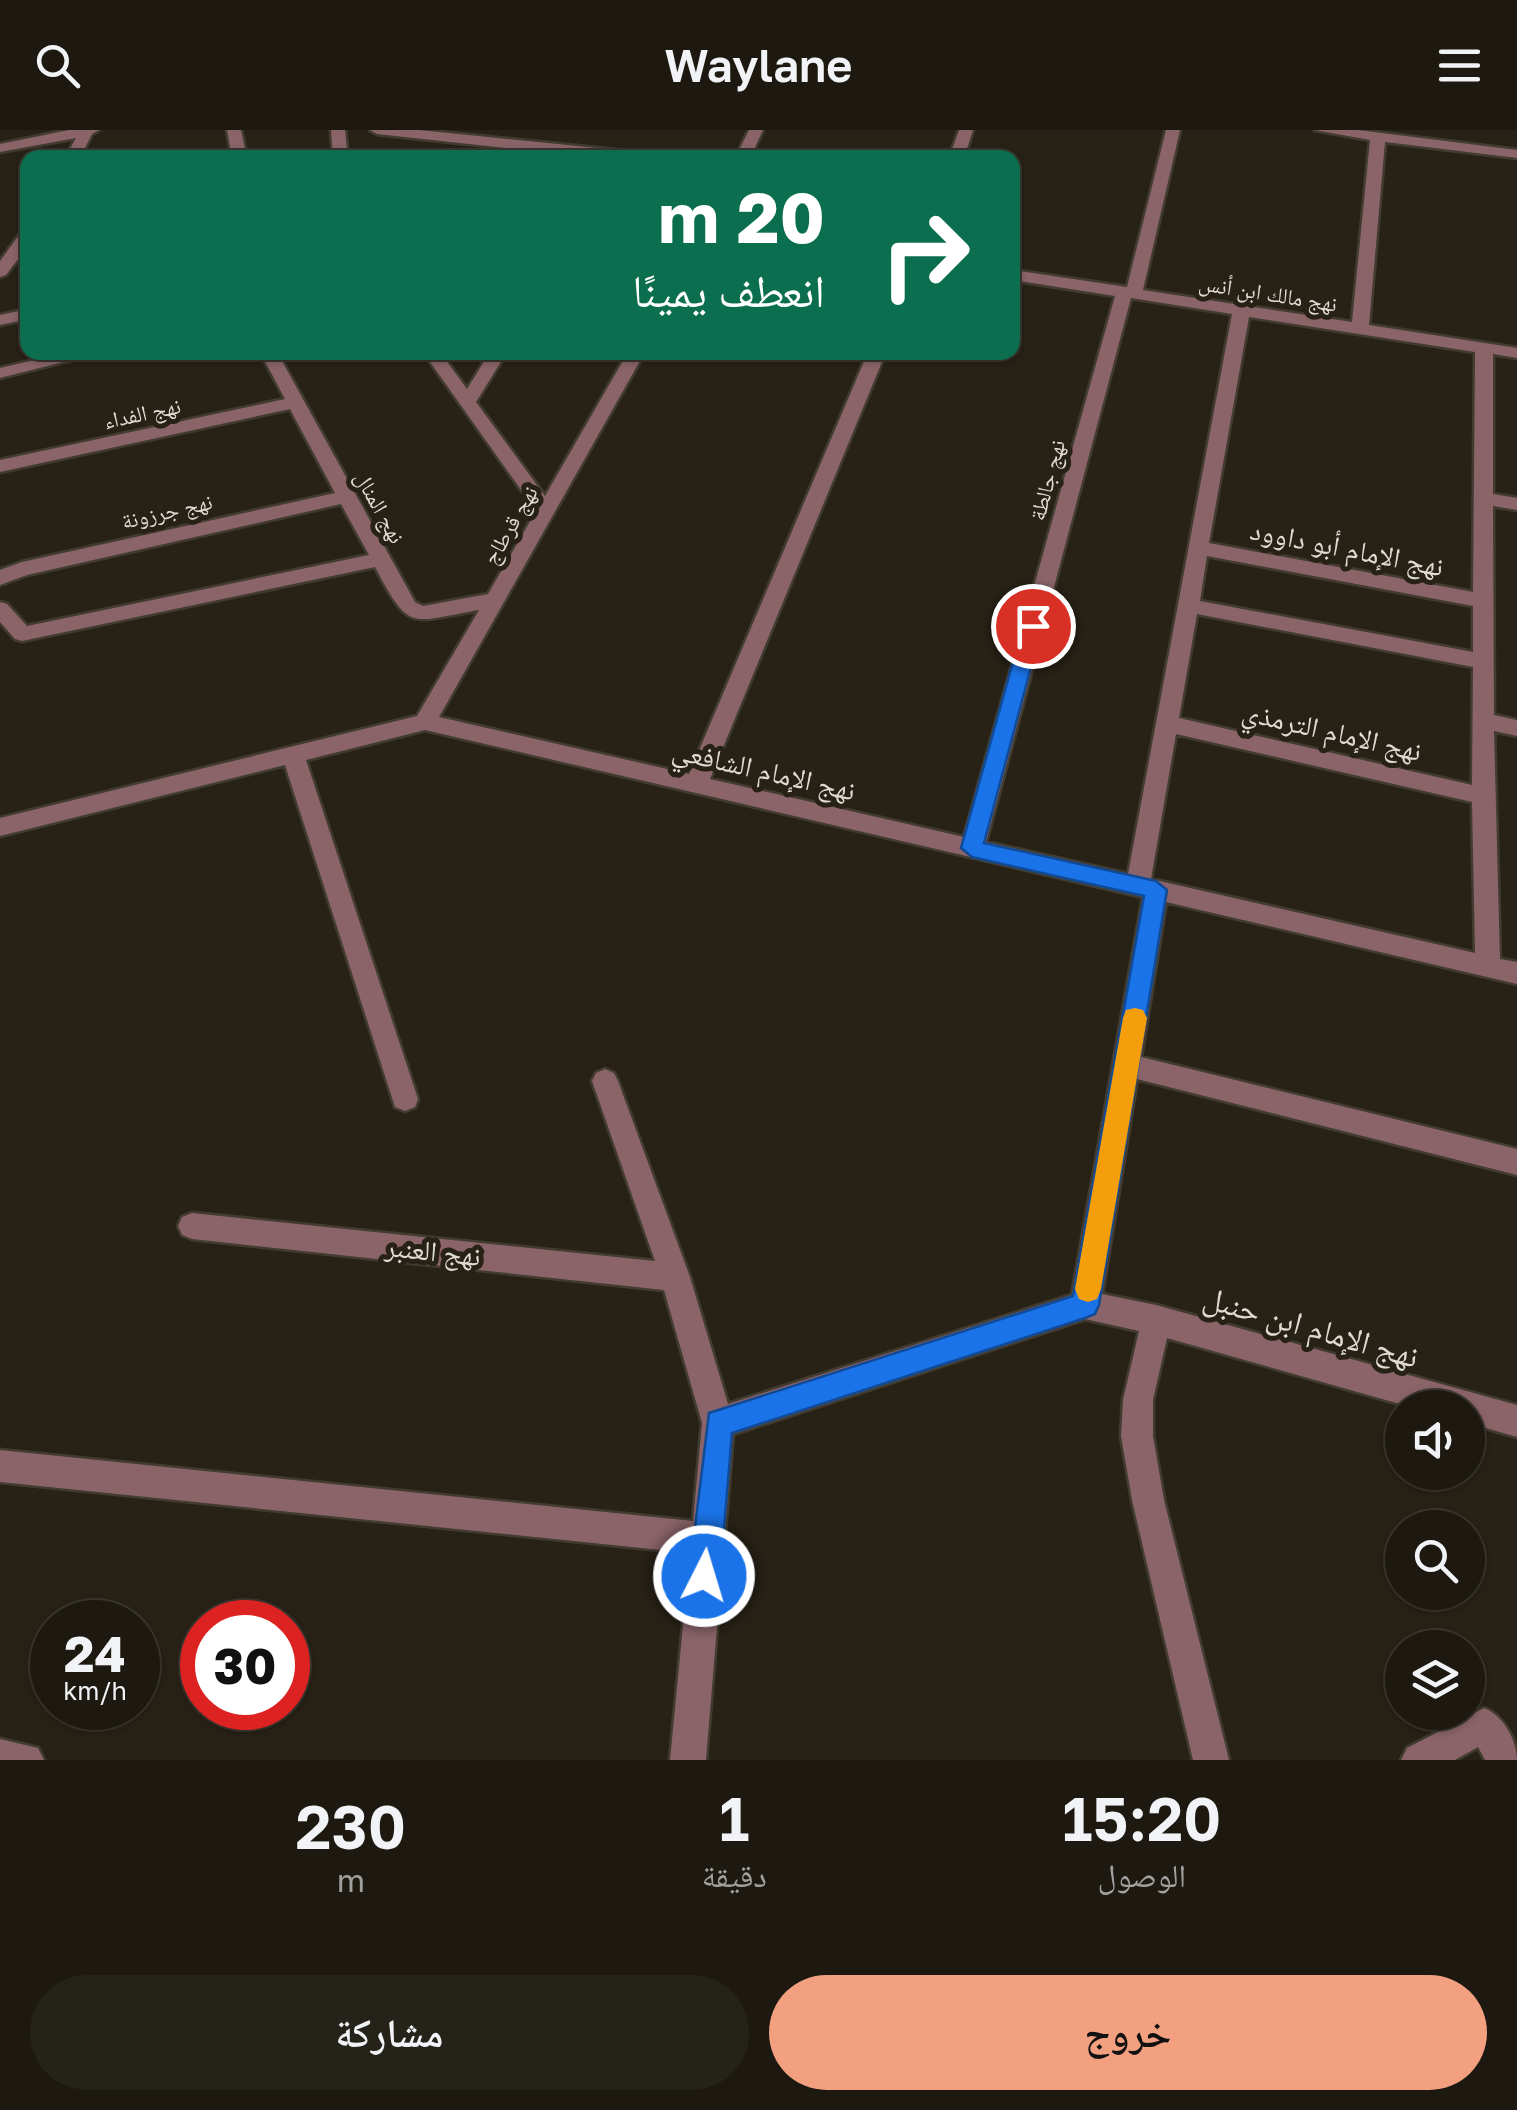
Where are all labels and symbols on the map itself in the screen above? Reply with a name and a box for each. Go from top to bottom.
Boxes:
street label: نهج مالك ابن أنس [1197,268,1339,318]
street label: نهج الفداء [101,391,183,435]
street label: نهج جالطة [1023,436,1071,524]
street label: نهج المنال [349,466,411,548]
street label: نهج قرطاج [476,480,544,570]
street label: نهج جرزونة [119,487,215,535]
street label: نهج الإمام أبو داوود [1247,513,1447,585]
pin [991,584,1076,669]
street label: نهج الإمام الترمذي [1238,694,1425,774]
street label: نهج الإمام الشافعي [668,732,859,814]
street label: نهج العنبر [382,1229,482,1274]
street label: نهج الإمام ابن حنبل [1199,1277,1423,1378]
position arrow [652,1524,756,1628]
speed limit sign: 30 [180,1600,310,1730]

